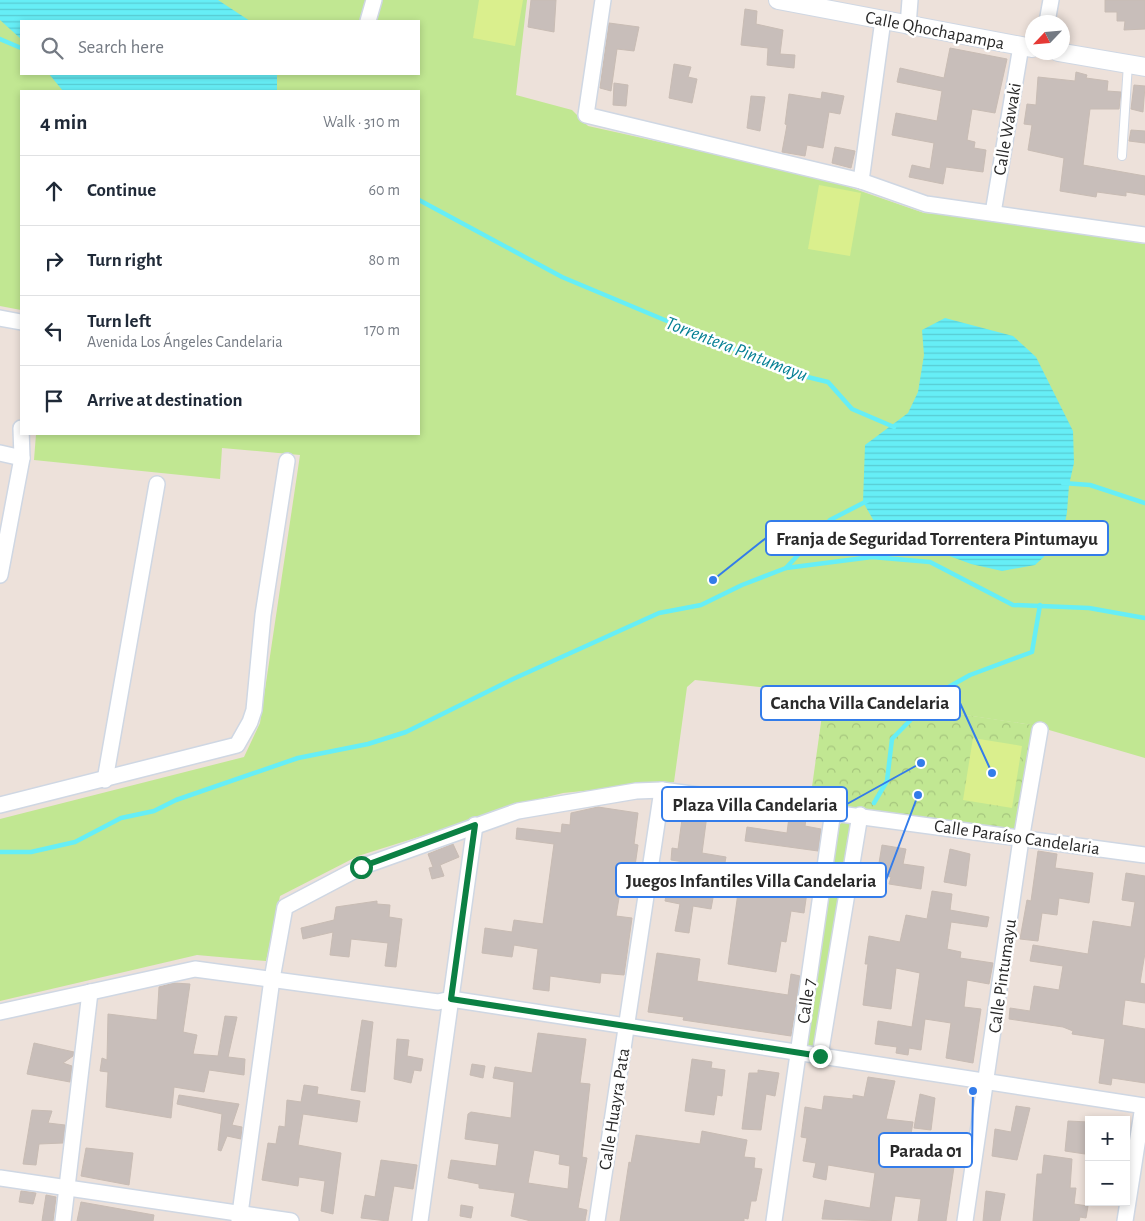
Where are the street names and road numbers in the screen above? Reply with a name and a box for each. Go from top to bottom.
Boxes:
street label: Calle Qhochapampa [864,9,1006,53]
street label: Calle Wawaki [991,81,1025,177]
street label: Calle Paraíso Candelaria [933,817,1101,859]
street label: Calle Pintumayu [986,918,1020,1034]
street label: Calle 7 [795,977,819,1025]
street label: Calle Huayra Pata [596,1047,634,1171]

